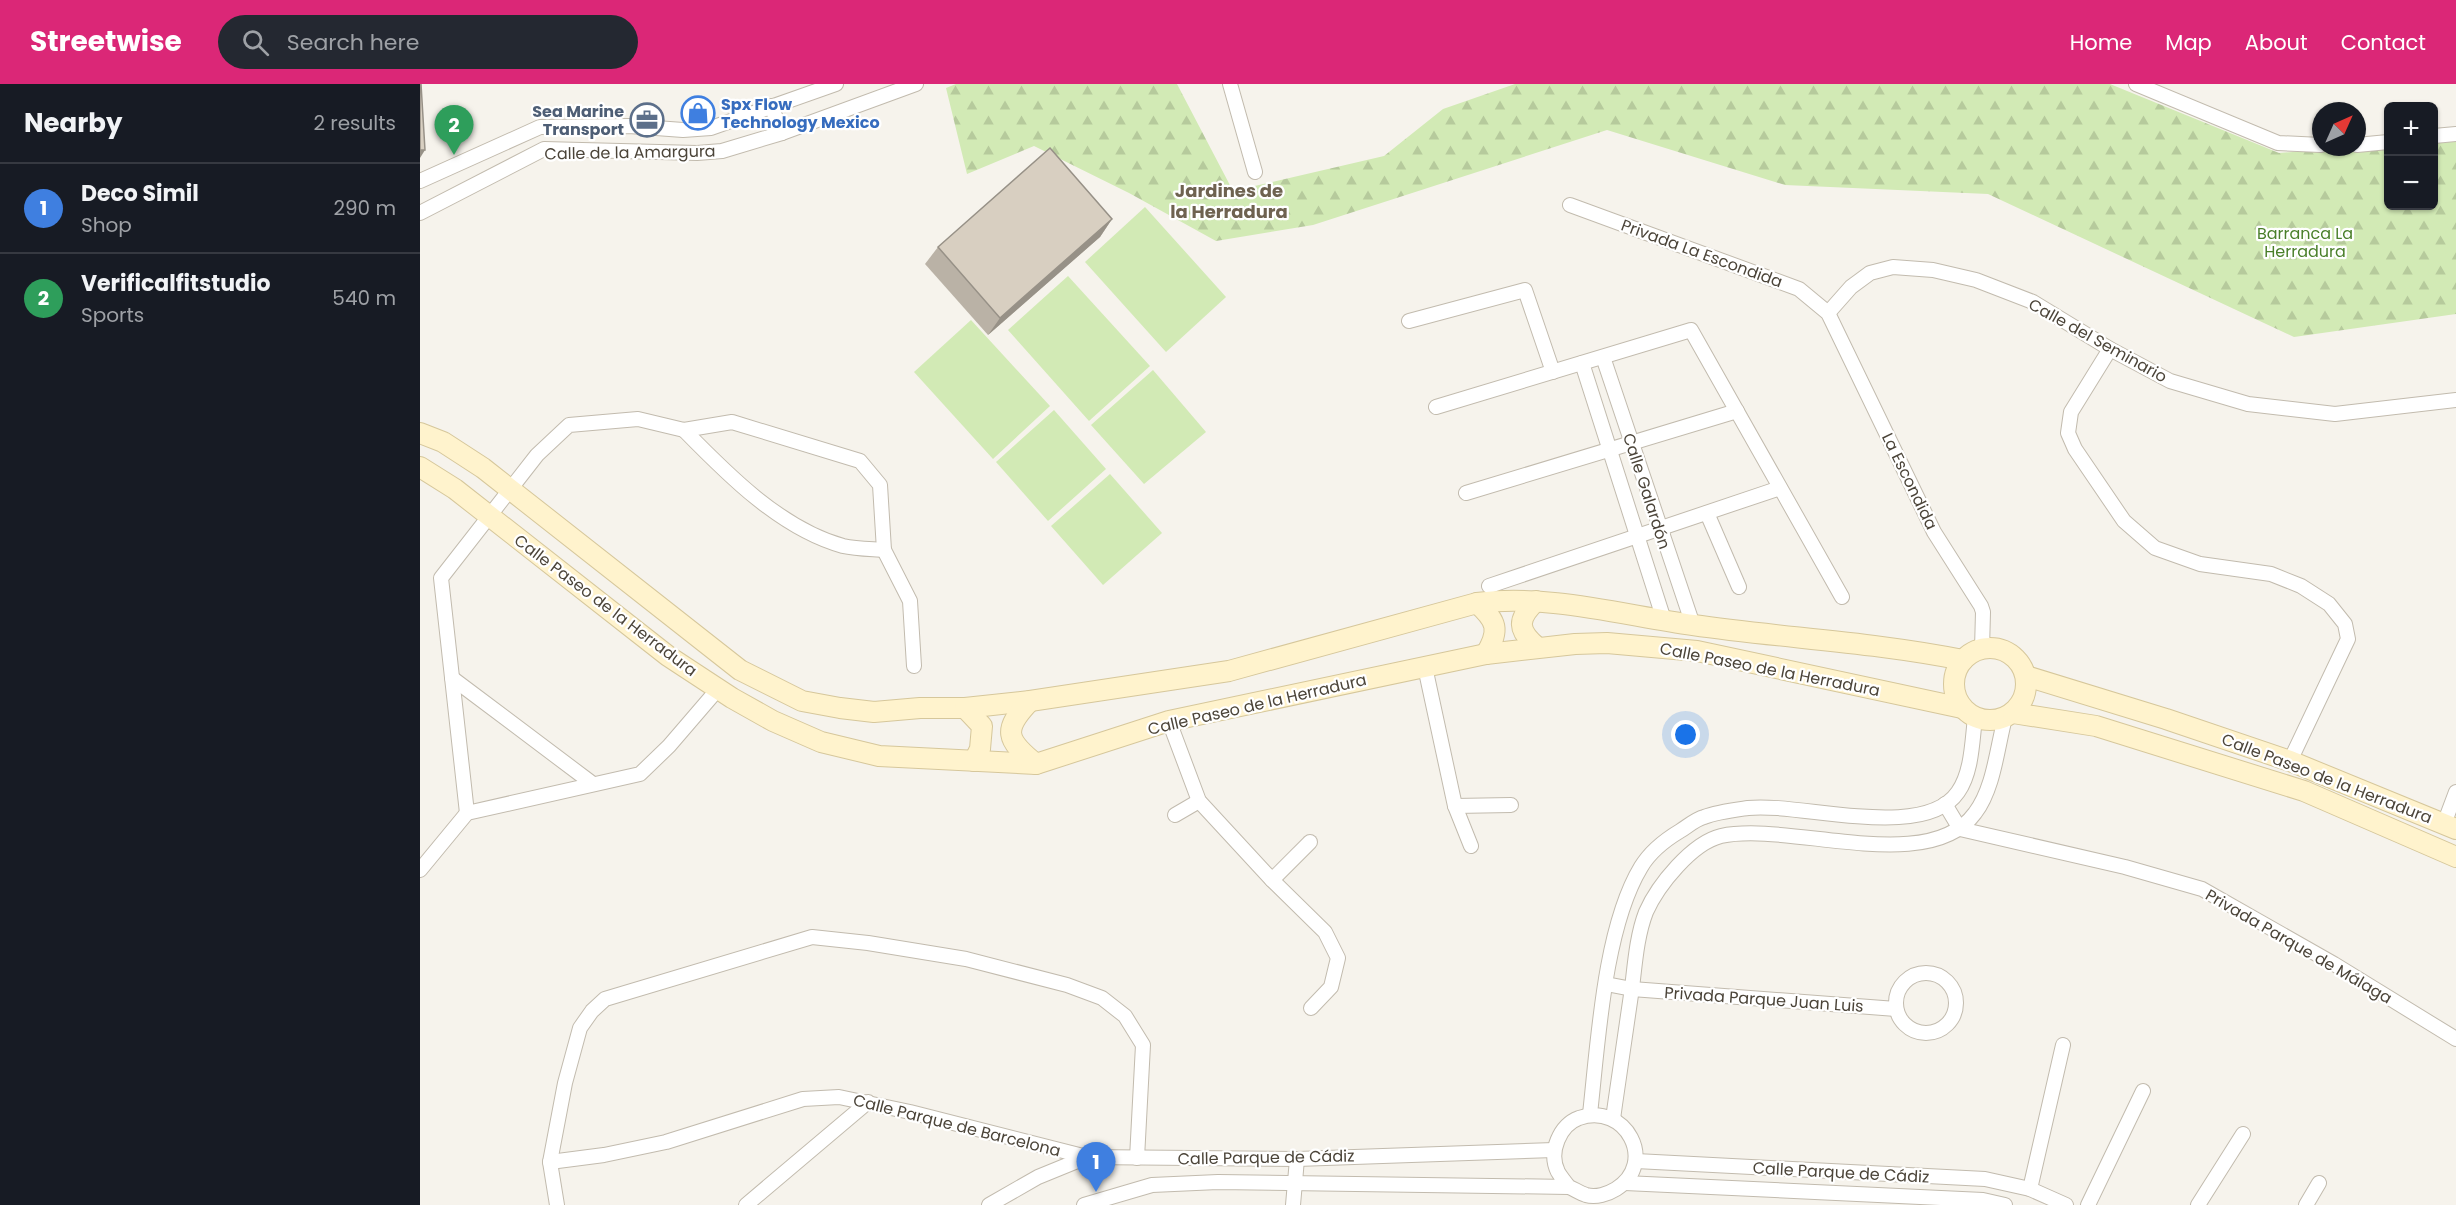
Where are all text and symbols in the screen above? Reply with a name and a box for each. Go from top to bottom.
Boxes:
search box [218,15,638,69]
text: Streetwise [30,22,182,61]
icon: search [239,26,272,59]
text: Search here [287,27,419,58]
text: Home [2070,28,2132,57]
text: Map [2165,28,2212,57]
text: About [2245,28,2308,57]
text: Contact [2341,28,2426,57]
place label: Spx Flow Technology Mexico [721,93,880,134]
shop icon: Spx Flow Technology Mexico [680,95,716,131]
place label: Sea Marine Transport [532,100,624,141]
office icon: Sea Marine Transport [629,102,665,138]
north arrow [2312,102,2366,156]
map controls [2384,102,2438,210]
button: + [2384,102,2438,156]
text: Nearby [24,105,122,141]
pin: 2 [435,106,474,155]
text: 2 results [313,109,396,137]
street label: Calle de la Amargura [544,140,716,165]
button: − [2384,156,2438,210]
text: Deco Simil [81,178,199,209]
district label: Jardines de la Herradura [1170,178,1288,224]
text: 1 [40,194,47,222]
text: 290 m [333,194,396,222]
text: Shop [81,211,132,239]
street label: Privada La Escondida [1618,214,1786,293]
park label: Barranca La Herradura [2257,222,2353,263]
text: Verificalfitstudio [81,268,271,299]
text: 2 [38,284,49,312]
text: 540 m [332,284,396,312]
street label: Calle del Seminario [2024,293,2171,388]
text: Sports [81,301,144,329]
street label: La Escondida [1876,429,1943,534]
street label: Calle Galardón [1617,430,1676,552]
street label: Calle Paseo de la Herradura [509,529,702,682]
street label: Calle Paseo de la Herradura [1658,637,1882,702]
street label: Calle Paseo de la Herradura [1146,668,1369,741]
your location [1671,720,1700,749]
street label: Calle Paseo de la Herradura [2218,728,2435,829]
street label: Privada Parque de Málaga [2201,883,2396,1009]
street label: Privada Parque Juan Luis [1664,981,1864,1018]
street label: Calle Parque de Barcelona [851,1089,1063,1162]
pin: 1 [1076,1142,1116,1192]
street label: Calle Parque de Cádiz [1177,1144,1355,1171]
street label: Calle Parque de Cádiz [1752,1156,1930,1189]

